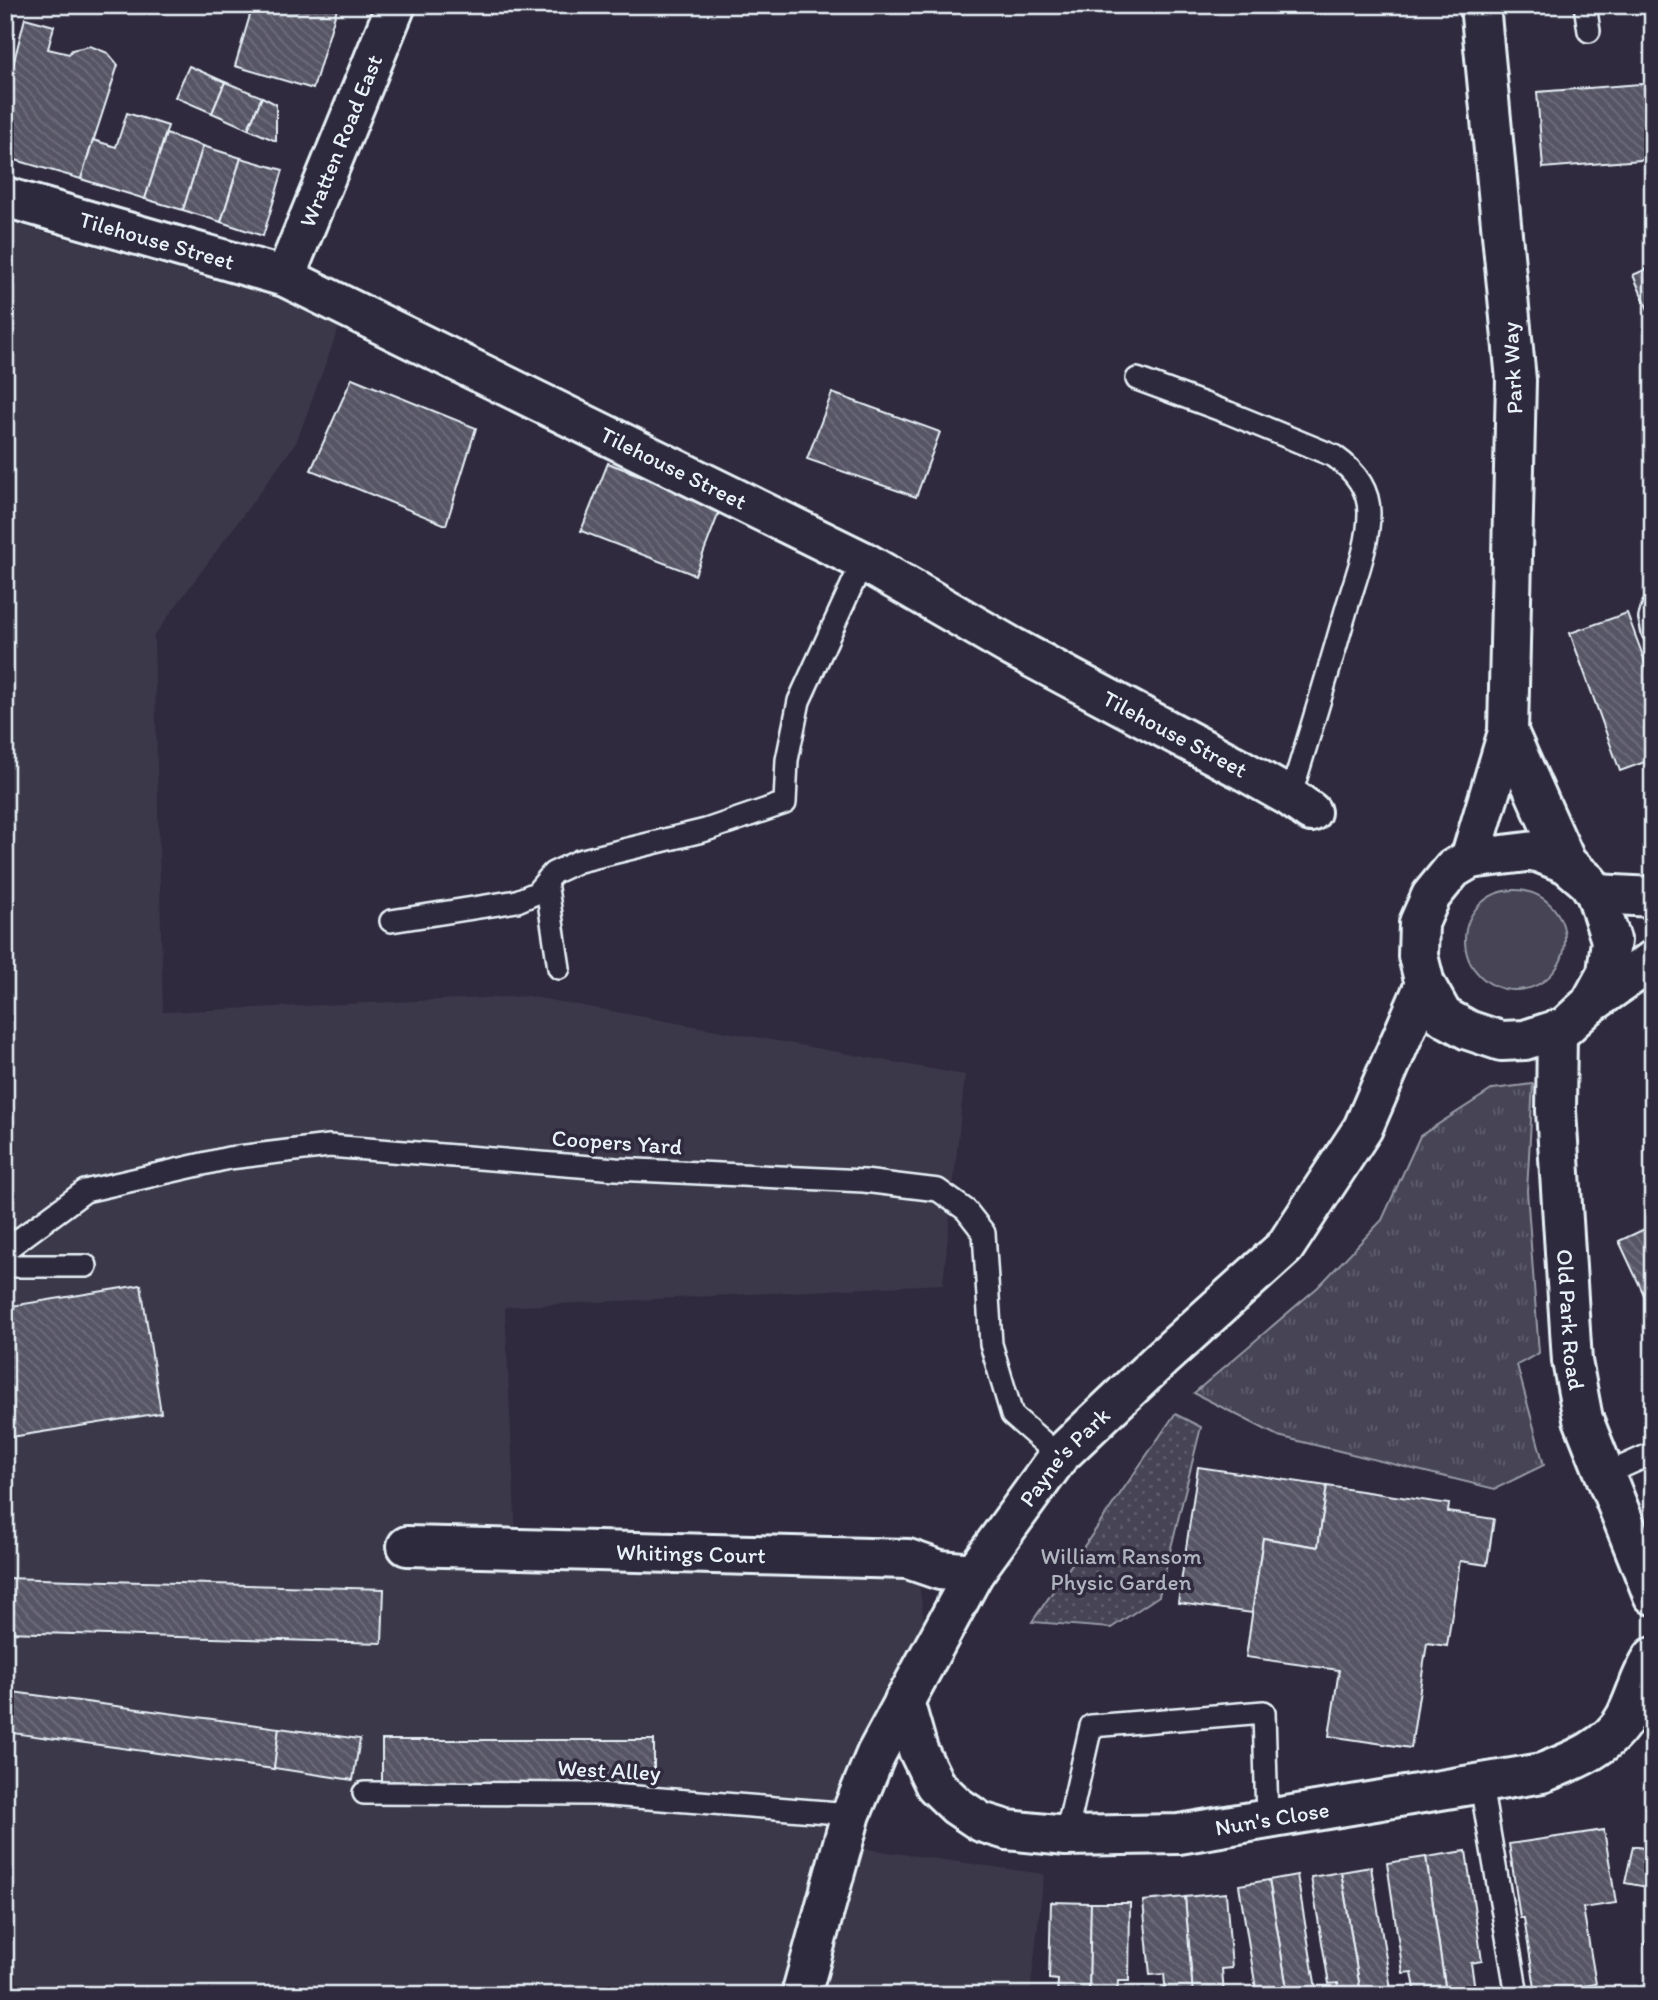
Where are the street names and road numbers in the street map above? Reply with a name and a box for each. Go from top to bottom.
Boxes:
street label: Wratten Road East [293,50,388,231]
street label: Tilehouse Street [76,205,238,276]
street label: Park Way [1496,321,1528,415]
street label: Tilehouse Street [595,420,752,516]
street label: Tilehouse Street [1098,684,1253,784]
street label: Coopers Yard [551,1123,683,1161]
street label: Old Park Road [1551,1248,1591,1392]
street label: Payne's Park [1013,1401,1116,1512]
street label: Whitings Court [616,1537,766,1569]
street label: West Alley [557,1753,662,1787]
street label: Nun's Close [1213,1795,1331,1842]

